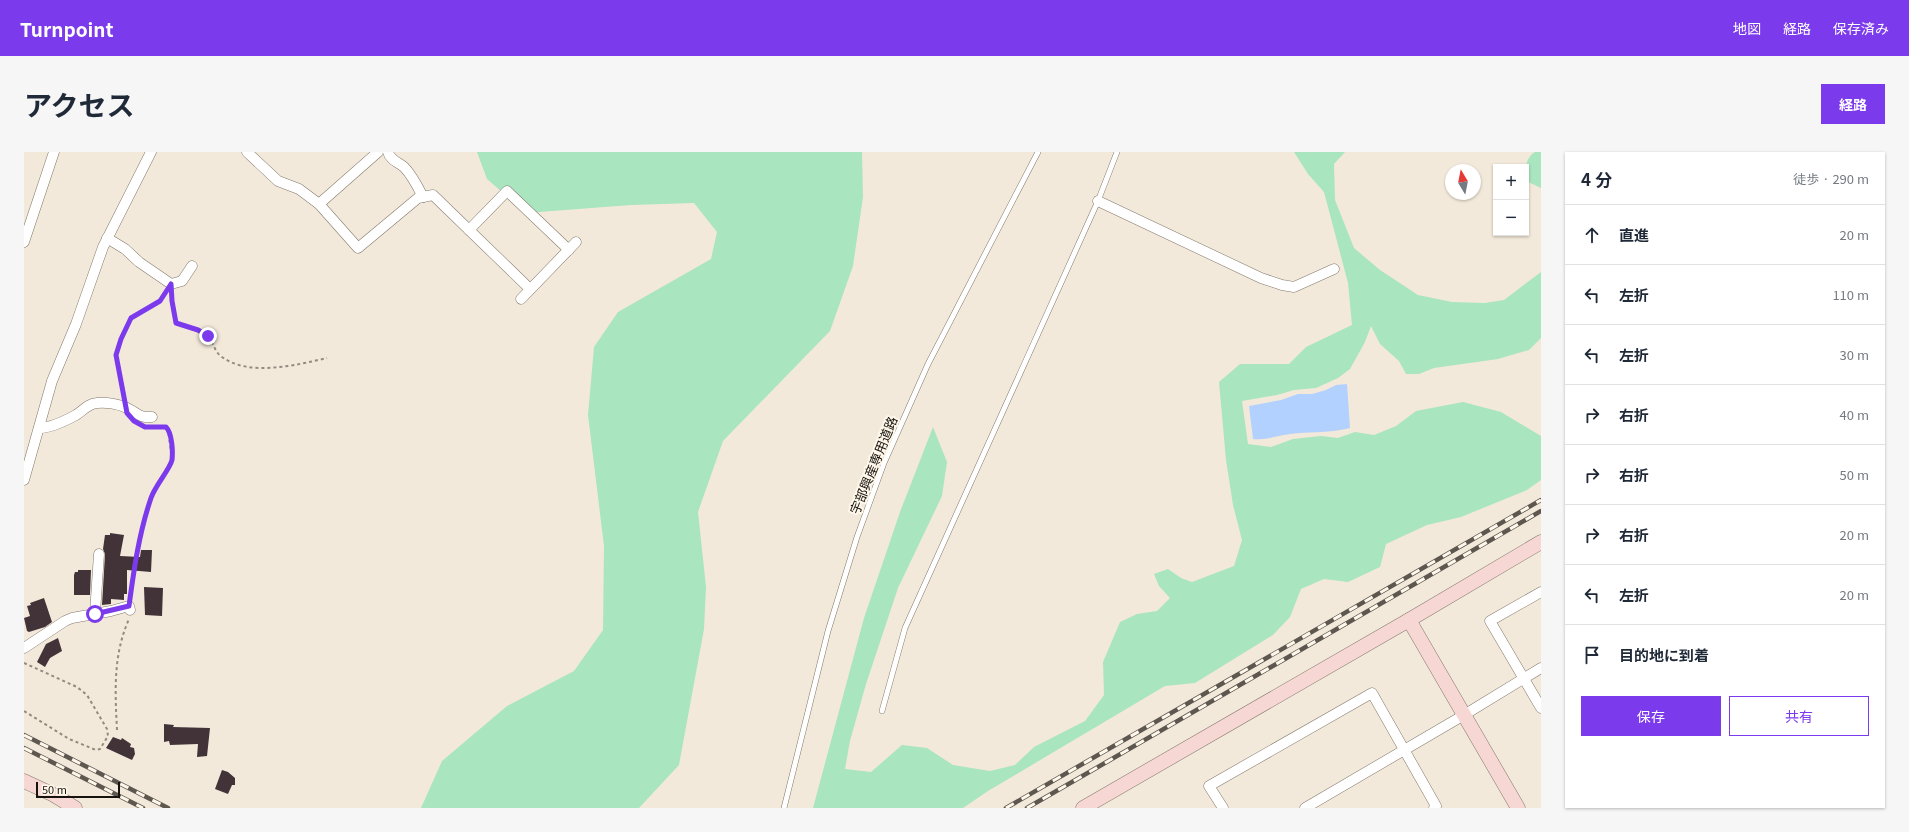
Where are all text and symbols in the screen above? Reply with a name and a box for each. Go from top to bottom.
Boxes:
text: Turnpoint [20,15,114,42]
text: 地図 [1733,18,1761,38]
text: 経路 [1783,18,1811,38]
text: 保存済み [1833,18,1889,38]
text: アクセス [24,84,135,124]
button: 経路 [1821,84,1885,124]
north arrow [1445,164,1481,200]
map controls [1493,164,1529,236]
button: + [1493,164,1529,200]
text: 4 分 [1581,166,1612,191]
text: 徒歩 · 290 m [1793,169,1869,188]
button: − [1493,200,1529,236]
icon: ahead [1581,224,1603,246]
text: 直進 [1619,224,1649,245]
text: 20 m [1840,225,1869,244]
icon: left [1581,284,1603,306]
text: 左折 [1619,284,1649,305]
text: 110 m [1832,285,1869,304]
route end [199,327,217,345]
icon: left [1581,344,1603,366]
text: 左折 [1619,344,1649,365]
text: 30 m [1840,345,1869,364]
icon: right [1581,404,1603,426]
text: 右折 [1619,404,1649,425]
text: 40 m [1840,405,1869,424]
street label: 宇部興産専用道路 [845,413,901,517]
icon: right [1581,464,1603,486]
text: 右折 [1619,464,1649,485]
text: 50 m [1840,465,1869,484]
icon: right [1581,524,1603,546]
text: 右折 [1619,524,1649,545]
text: 20 m [1840,525,1869,544]
icon: left [1581,584,1603,606]
text: 左折 [1619,584,1649,605]
text: 20 m [1840,585,1869,604]
route start [86,605,104,623]
icon: arrive [1581,644,1603,666]
text: 目的地に到着 [1619,644,1709,665]
button: 保存 [1581,696,1721,736]
button: 共有 [1729,696,1869,736]
scale bar [36,780,120,799]
text: 50 m [42,781,67,797]

